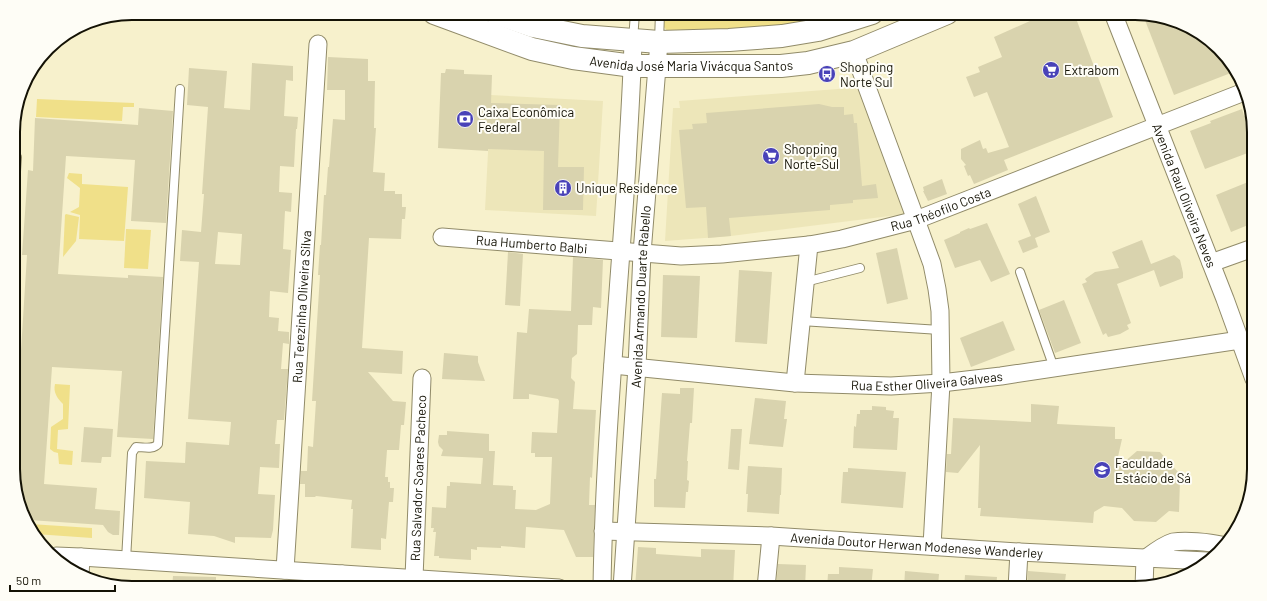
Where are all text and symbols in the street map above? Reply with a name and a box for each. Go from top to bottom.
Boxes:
street label: Avenida José Maria Vivácqua Santos [589,52,794,74]
place label: Shopping Norte Sul [840,59,893,90]
supermarket icon: Extrabom [1041,60,1061,80]
place label: Extrabom [1064,62,1119,78]
bus stop icon: Shopping Norte Sul [817,64,837,84]
place label: Caixa Econômica Federal [478,104,574,135]
bank icon: Caixa Econômica Federal [455,109,475,129]
street label: Avenida Raul Oliveira Neves [1149,121,1220,270]
place label: Shopping Norte-Sul [784,141,839,172]
supermarket icon: Shopping Norte-Sul [761,146,781,166]
building icon: Unique Residence [553,178,573,198]
place label: Unique Residence [576,180,677,196]
street label: Rua Théofilo Costa [889,184,993,234]
street label: Avenida Armando Duarte Rabello [628,205,654,389]
street label: Rua Terezinha Oliveira Silva [289,230,314,383]
street label: Rua Humberto Balbi [475,232,588,257]
street label: Rua Esther Oliveira Galveas [851,368,1004,394]
street label: Rua Salvador Soares Pacheco [407,395,429,561]
place label: Faculdade Estácio de Sá [1115,455,1191,486]
school or university icon: Faculdade Estácio de Sá [1092,460,1112,480]
street label: Avenida Doutor Herwan Modenese Wanderley [790,529,1043,561]
scale bar [10,567,115,593]
text: 50 m [16,573,41,587]

